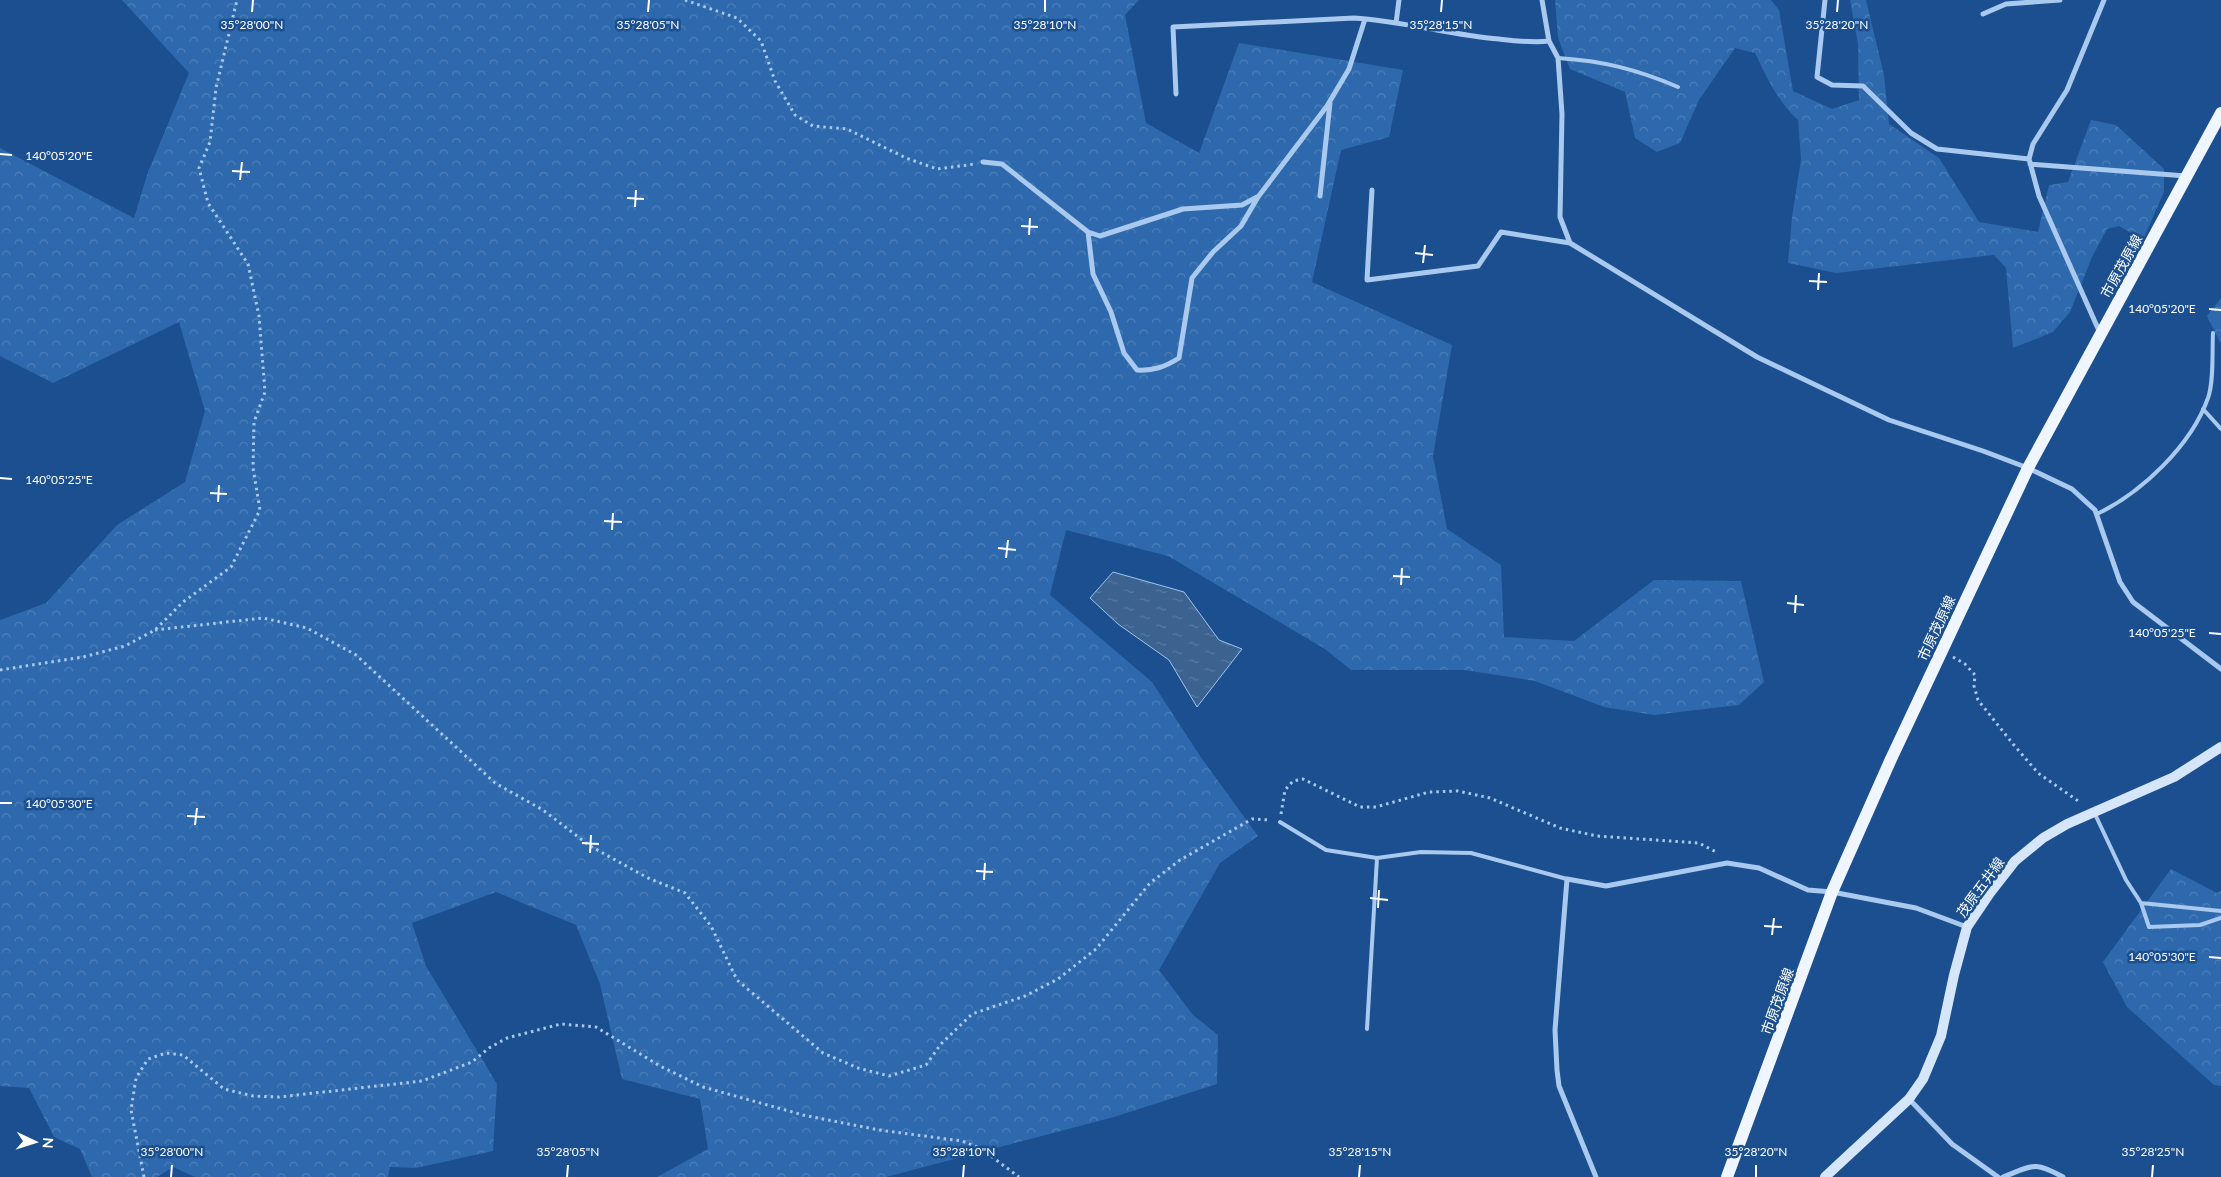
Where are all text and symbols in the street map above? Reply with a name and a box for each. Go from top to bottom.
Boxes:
text: 35°28'00"N [221,17,283,32]
text: 35°28'05"N [617,17,679,32]
text: 35°28'10"N [1014,17,1076,32]
text: 35°28'15"N [1410,17,1472,32]
text: 35°28'20"N [1806,17,1868,32]
text: 140°05'20"E [25,148,93,163]
street label: 市原茂原線 [2097,231,2145,301]
text: 140°05'20"E [2128,301,2196,316]
text: 140°05'25"E [25,472,93,487]
street label: 市原茂原線 [1914,593,1958,663]
text: 140°05'25"E [2128,625,2196,640]
text: 140°05'30"E [25,796,93,811]
street label: 茂原五井線 [1953,854,2007,920]
text: 140°05'30"E [2128,949,2196,964]
street label: 市原茂原線 [1757,965,1797,1037]
north arrow [10,1117,60,1167]
text: N [40,1137,57,1149]
text: 35°28'00"N [141,1144,203,1159]
text: 35°28'05"N [537,1144,599,1159]
text: 35°28'10"N [933,1144,995,1159]
text: 35°28'15"N [1329,1144,1391,1159]
text: 35°28'20"N [1725,1144,1787,1159]
text: 35°28'25"N [2122,1144,2184,1159]

